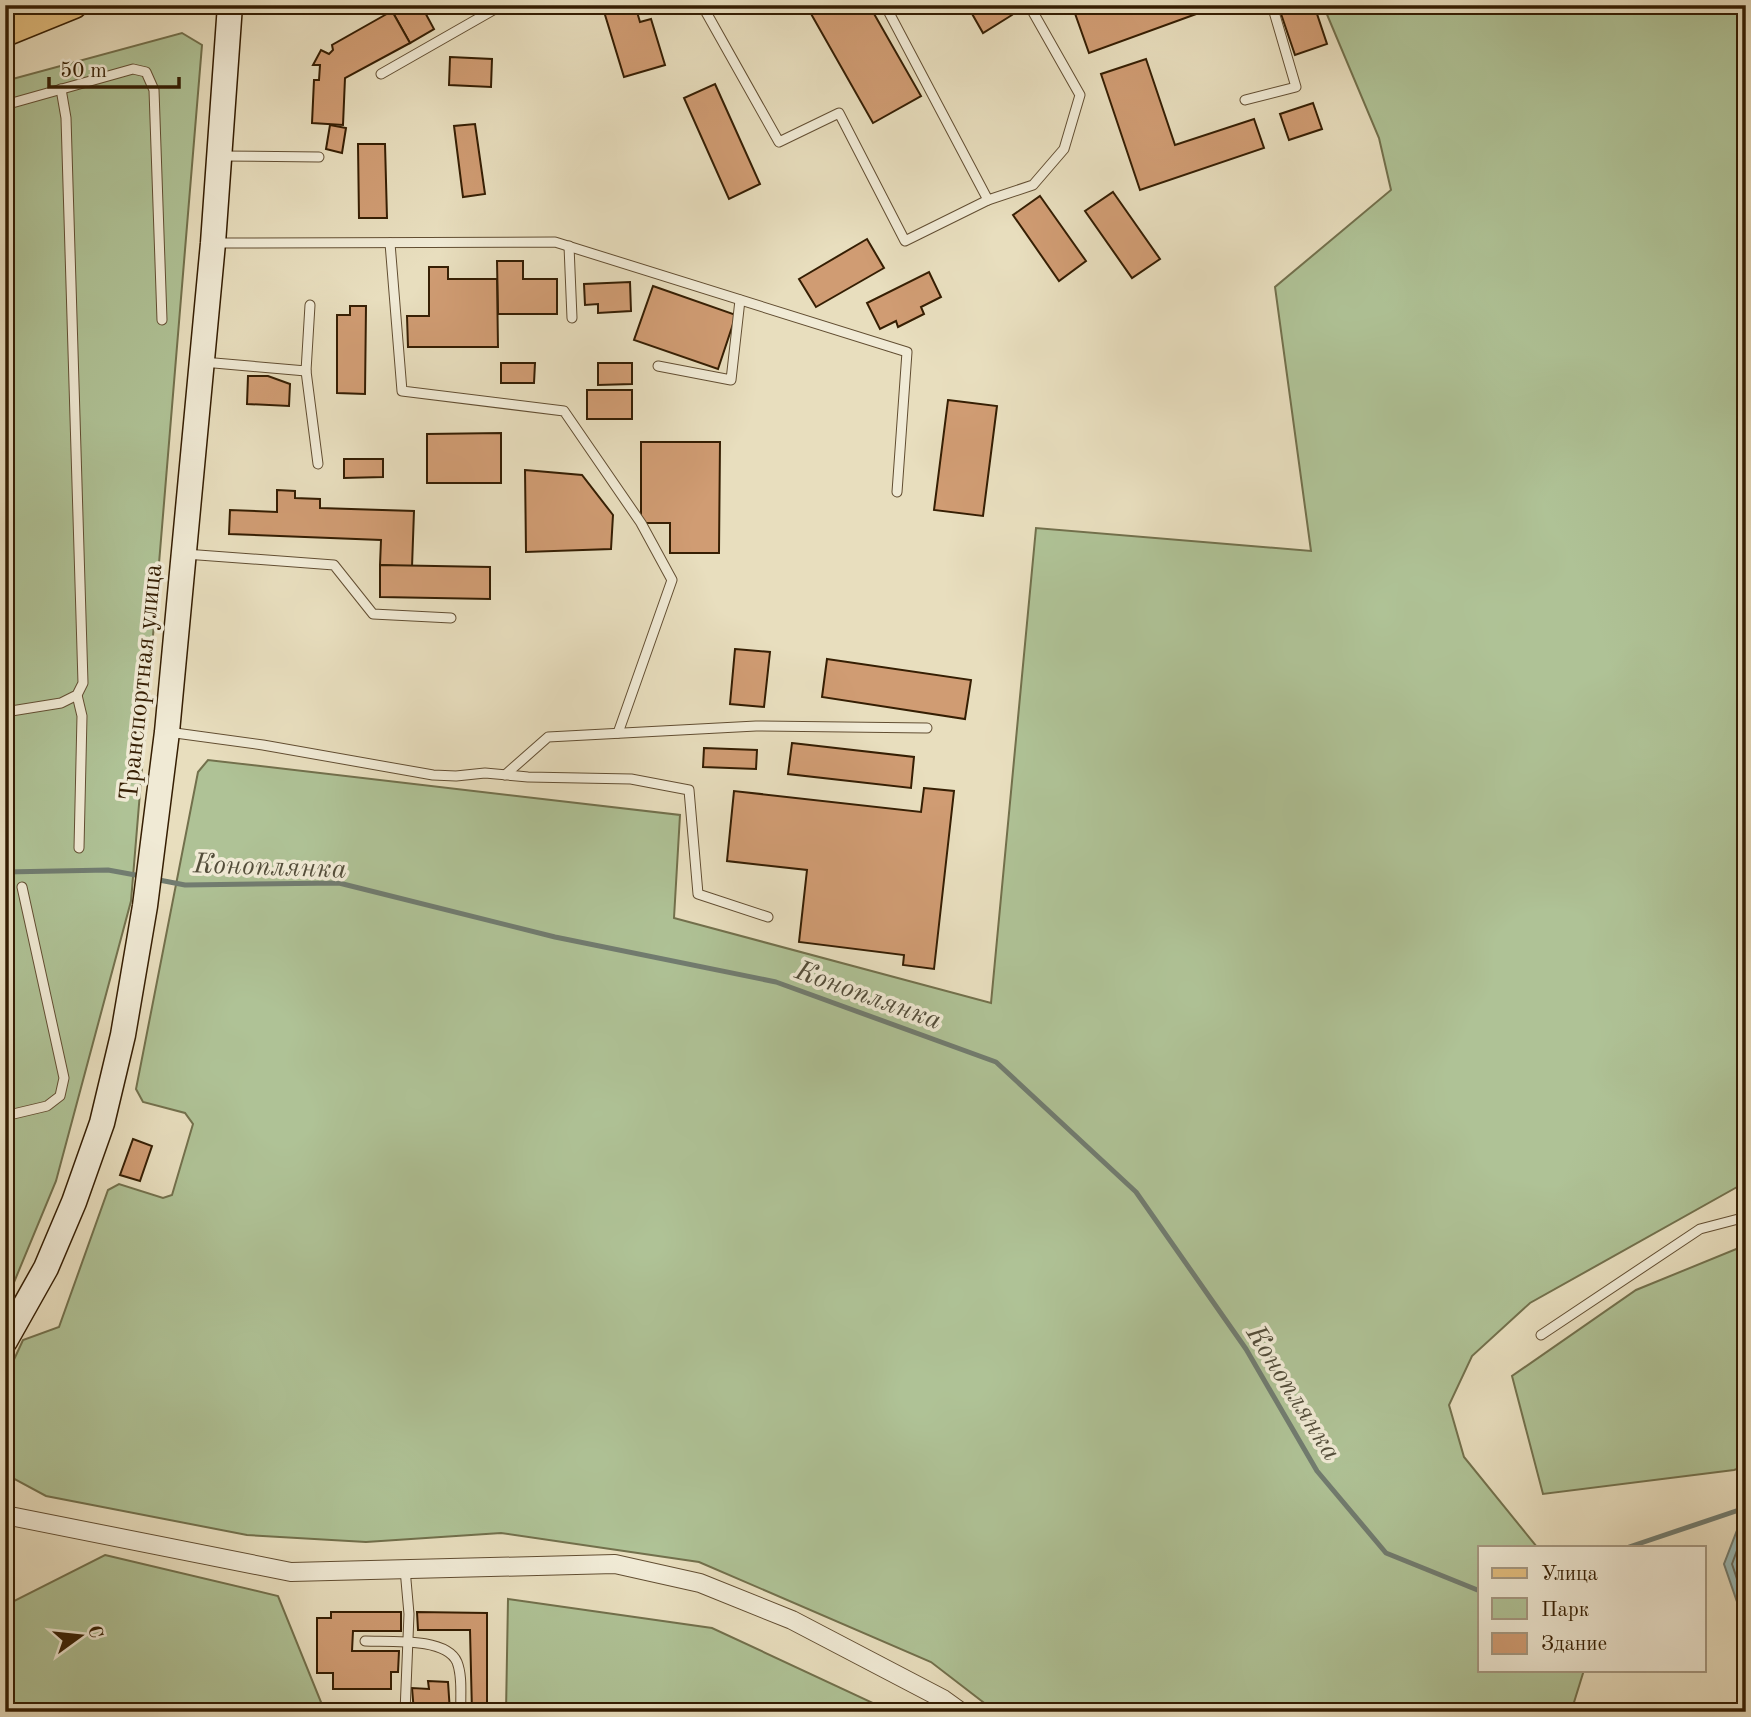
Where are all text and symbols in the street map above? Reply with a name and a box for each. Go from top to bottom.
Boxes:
scale bar [49,46,178,90]
text: 50 m [60,61,107,82]
street label: Транспортная улица [117,562,167,802]
water label: Коноплянка [192,851,347,885]
water label: Коноплянка [790,957,945,1036]
water label: Коноплянка [1239,1320,1345,1466]
legend [1478,1546,1706,1672]
text: Улица [1541,1564,1598,1585]
text: Парк [1541,1600,1590,1621]
north arrow [46,1602,116,1672]
text: С [83,1624,105,1641]
text: Здание [1541,1634,1607,1655]

